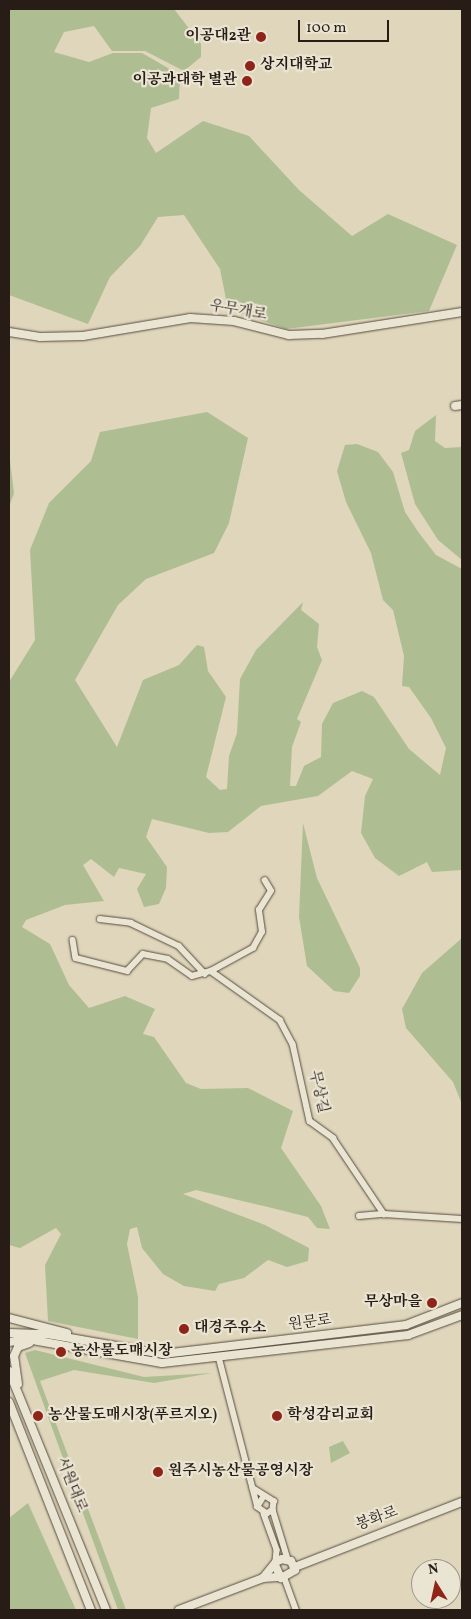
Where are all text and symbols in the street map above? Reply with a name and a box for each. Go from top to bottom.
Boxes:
scale bar [301,10,392,42]
text: 100 m [306,18,346,39]
place label: 이공대2관 [185,28,251,46]
marker: 이공대2관 [255,31,267,43]
place label: 상지대학교 [260,57,332,75]
marker: 상지대학교 [244,60,256,72]
place label: 이공과대학 별관 [133,72,237,90]
marker: 이공과대학 별관 [241,75,253,87]
street label: 우무개로 [208,297,268,325]
street label: 무상길 [304,1069,332,1115]
place label: 무상마을 [364,1294,422,1312]
marker: 무상마을 [426,1297,438,1309]
street label: 원문로 [287,1311,333,1335]
place label: 대경주유소 [194,1320,266,1338]
marker: 대경주유소 [178,1323,190,1335]
place label: 농산물도매시장 [71,1343,172,1361]
marker: 농산물도매시장 [55,1346,67,1358]
place label: 농산물도매시장(푸르지오) [48,1407,217,1425]
place label: 학성감리교회 [287,1407,374,1425]
marker: 농산물도매시장(푸르지오) [32,1410,44,1422]
marker: 학성감리교회 [271,1410,283,1422]
street label: 서원대로 [52,1455,90,1515]
place label: 원주시농산물공영시장 [168,1463,313,1481]
marker: 원주시농산물공영시장 [152,1466,164,1478]
street label: 봉화로 [353,1503,401,1535]
north arrow [411,1559,461,1609]
text: N [427,1559,440,1580]

